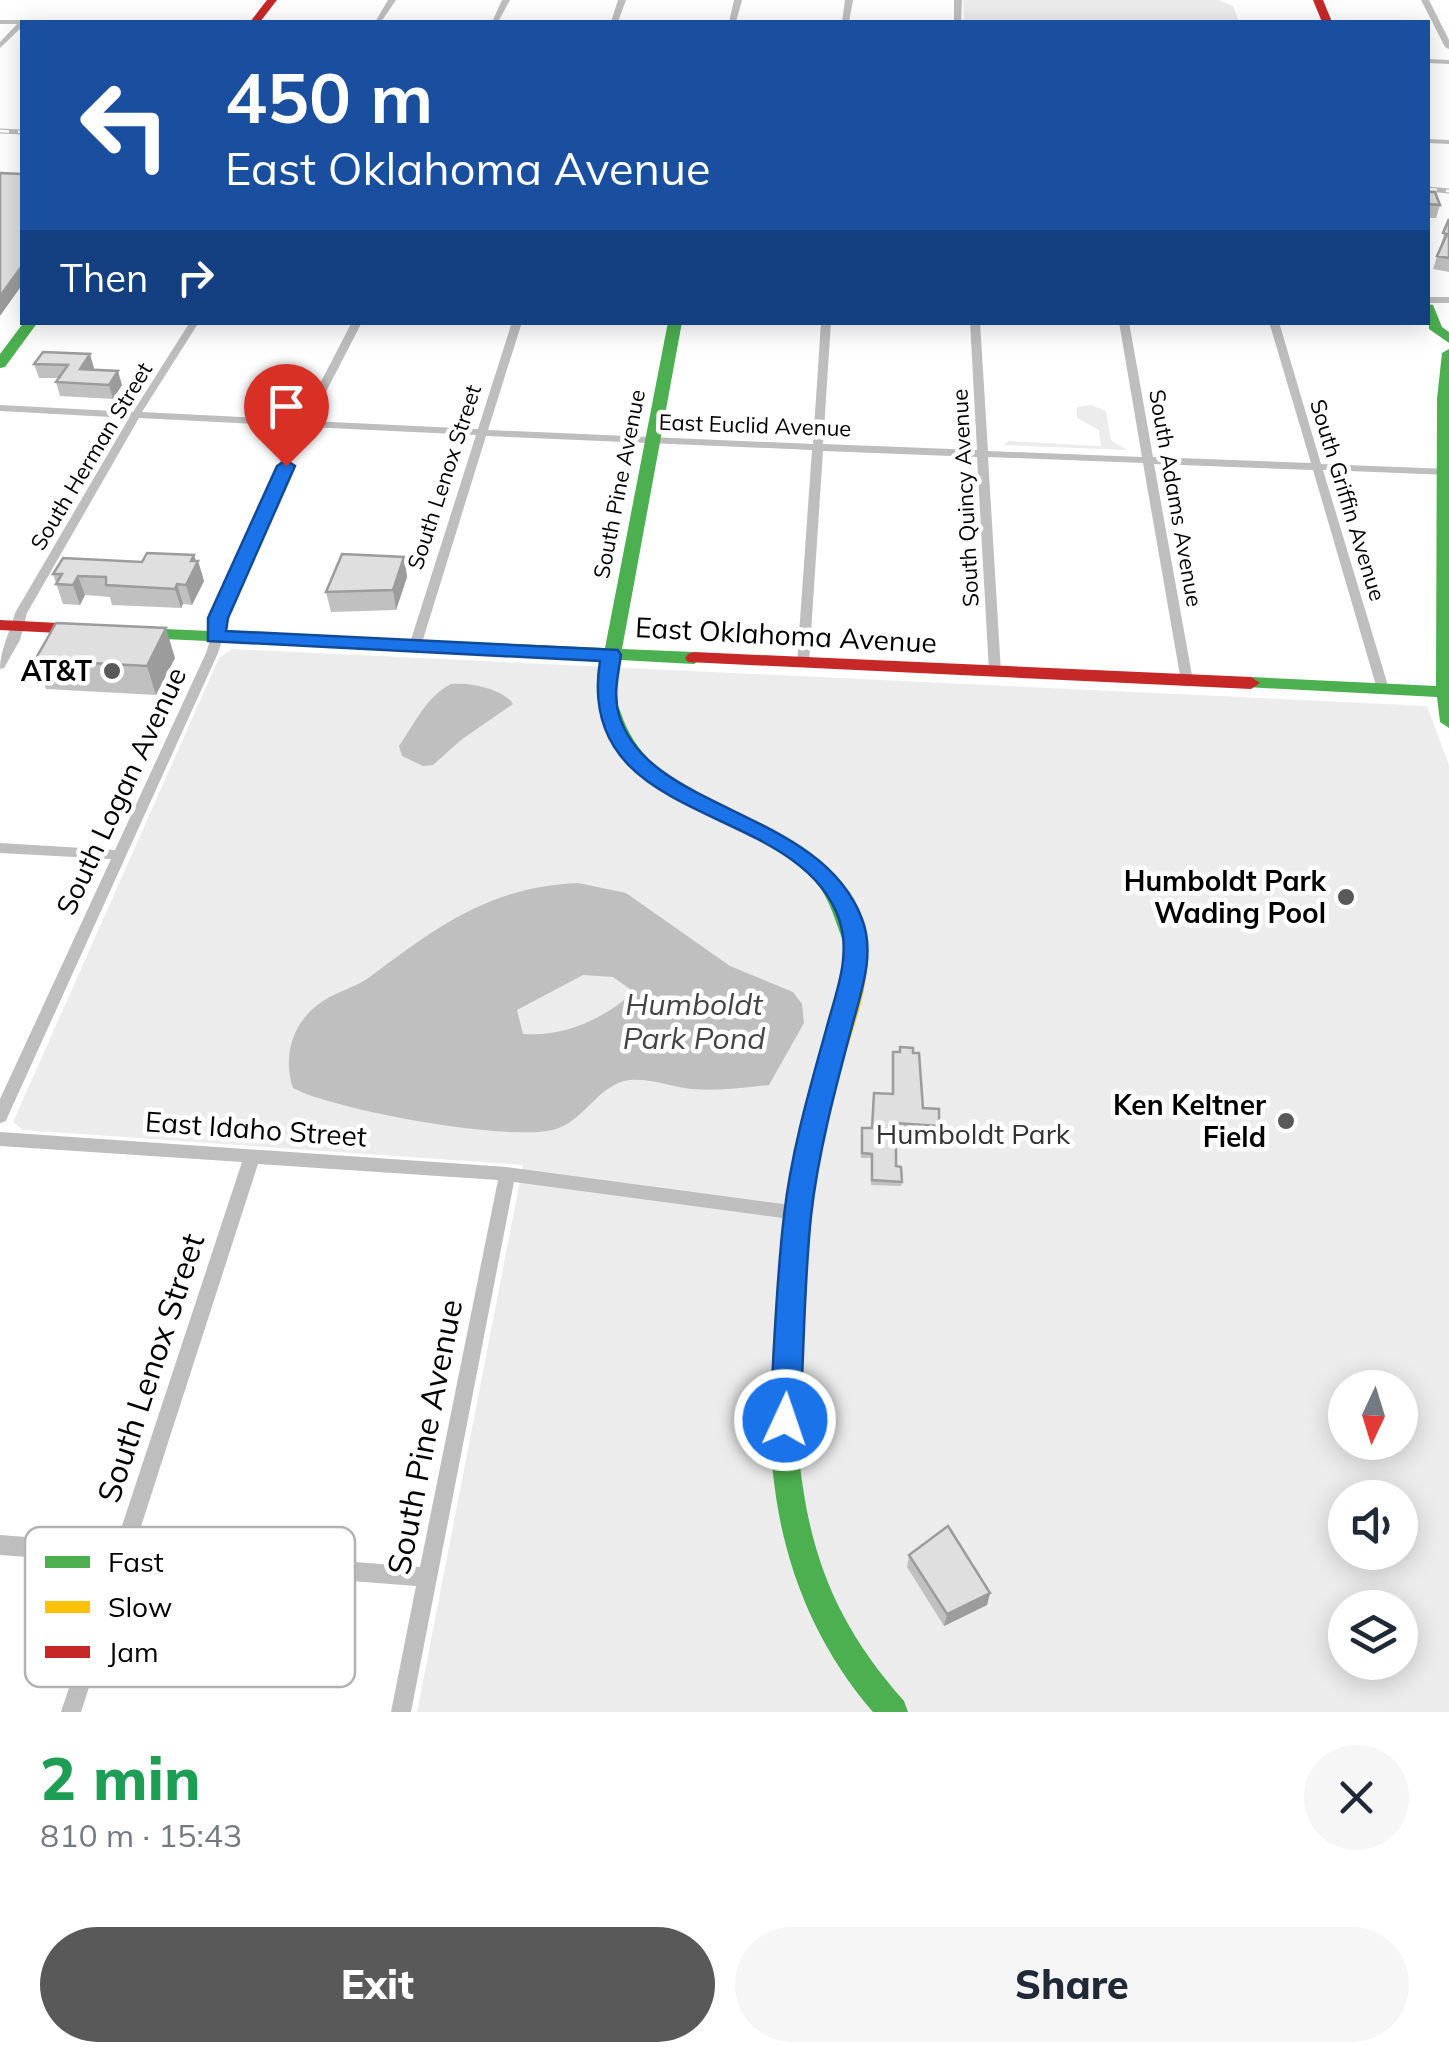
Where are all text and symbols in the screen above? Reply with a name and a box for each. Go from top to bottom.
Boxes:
text: 450 m [225,53,433,141]
icon: left [60,60,190,190]
text: East Oklahoma Avenue [225,140,710,196]
icon: right [168,250,223,305]
text: Then [60,254,148,302]
street label: South Herman Street [24,357,158,555]
pin [244,364,329,467]
icon: arrive [259,379,314,434]
street label: South Lenox Street [401,381,487,573]
street label: South Pine Avenue [587,387,651,581]
street label: South Adams Avenue [1143,387,1209,609]
street label: South Quincy Avenue [945,388,985,608]
street label: South Griffin Avenue [1304,396,1392,604]
street label: East Euclid Avenue [658,408,852,442]
street label: East Oklahoma Avenue [634,609,938,660]
place label: AT&T [21,653,92,688]
marker: AT&T [101,660,123,682]
street label: South Logan Avenue [48,661,193,920]
place label: Humboldt Park Wading Pool [1124,863,1327,930]
marker: Humboldt Park Wading Pool [1335,886,1357,908]
water label: Humboldt Park Pond [623,985,765,1057]
place label: Ken Keltner Field [1113,1087,1266,1154]
street label: East Idaho Street [144,1103,368,1154]
marker: Ken Keltner Field [1275,1110,1297,1132]
park label: Humboldt Park [876,1116,1071,1151]
street label: South Lenox Street [88,1228,212,1507]
street label: South Pine Avenue [378,1296,470,1578]
position arrow [733,1368,837,1472]
north arrow [1328,1370,1418,1460]
map controls [1328,1370,1418,1680]
button: sound [1328,1480,1418,1570]
legend [25,1527,355,1687]
text: Fast [108,1544,164,1579]
text: Slow [108,1589,172,1624]
button: layers [1328,1590,1418,1680]
text: Jam [108,1634,159,1669]
text: 2 min [40,1740,201,1815]
button: close [1304,1745,1409,1850]
text: 810 m · 15:43 [40,1815,242,1855]
button: Exit [40,1927,715,2042]
button: Share [735,1927,1409,2042]

